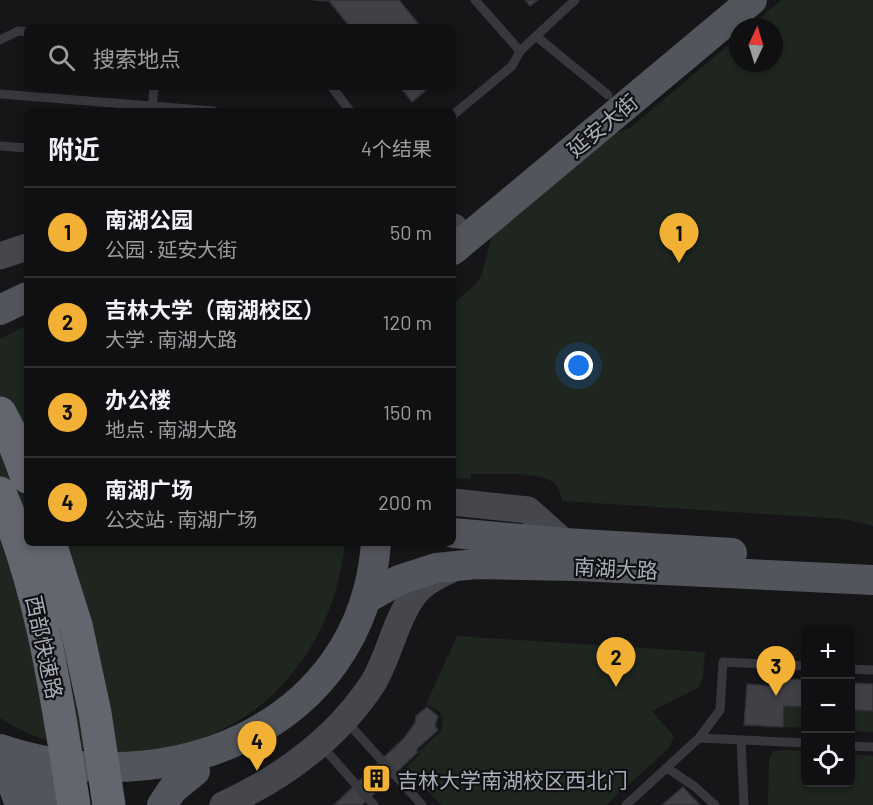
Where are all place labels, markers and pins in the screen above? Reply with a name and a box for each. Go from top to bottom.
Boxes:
pin: 1 [660,214,698,263]
pin: 2 [596,638,636,687]
pin: 3 [756,646,796,696]
pin: 4 [238,722,276,771]
building icon: 吉林大学南湖校区西北门 [360,763,392,795]
place label: 吉林大学南湖校区西北门 [397,767,628,792]

